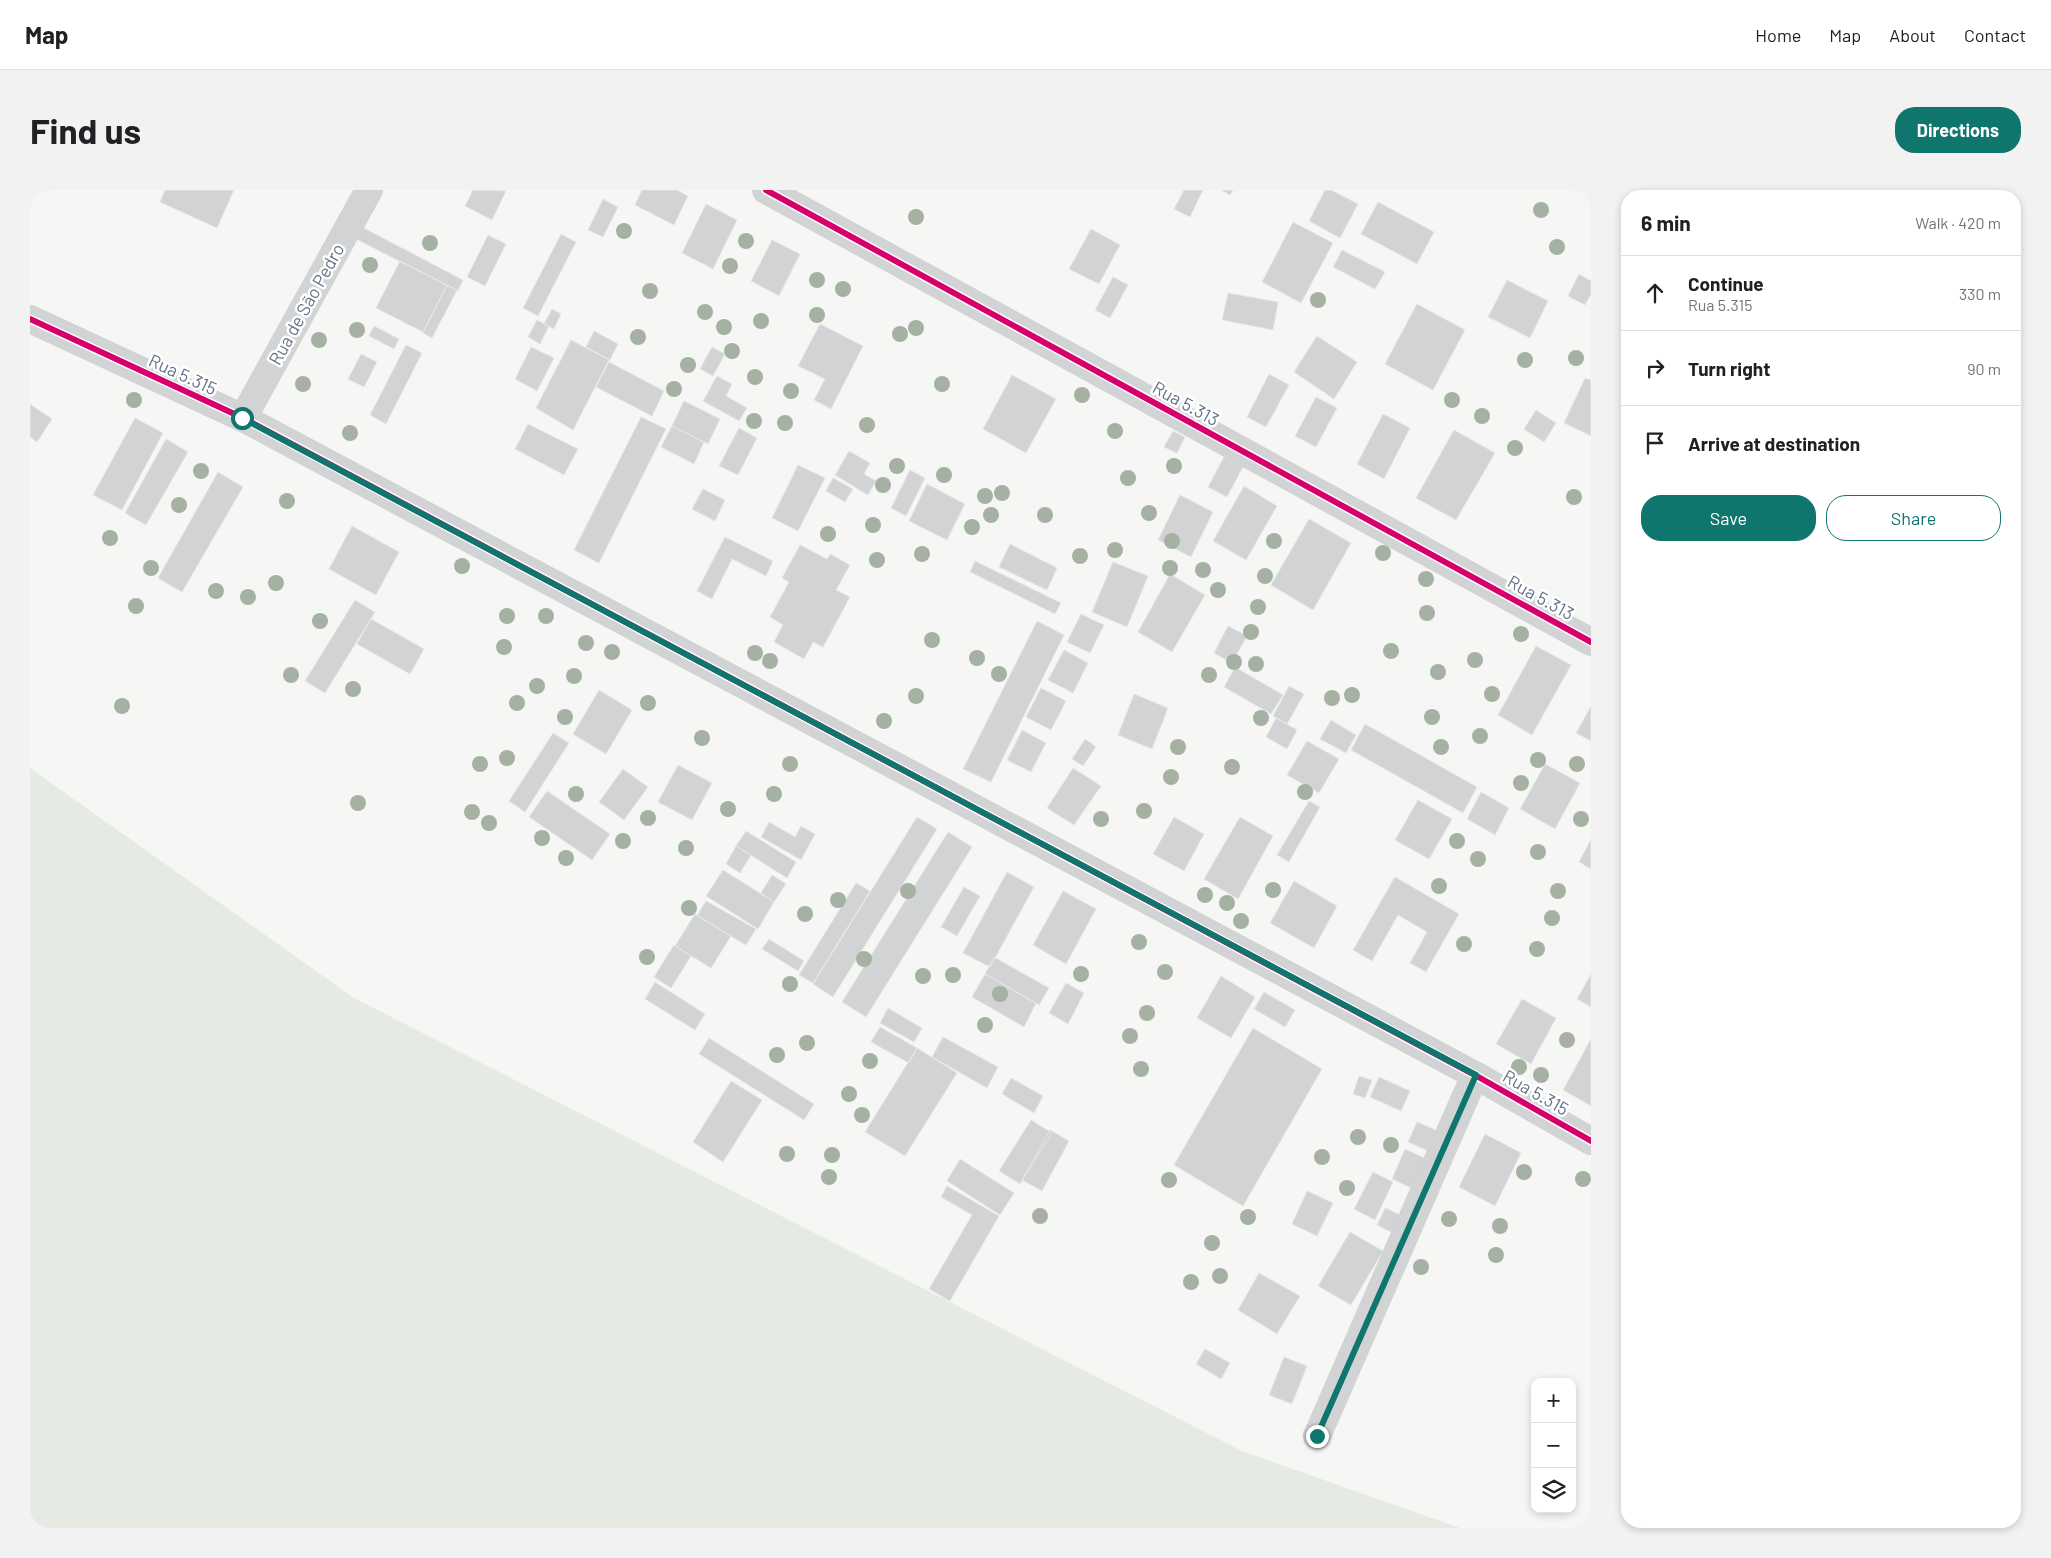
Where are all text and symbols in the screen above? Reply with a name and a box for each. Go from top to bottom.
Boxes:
text: Map [25,20,68,49]
text: Home [1755,24,1801,46]
text: Map [1829,24,1861,46]
text: About [1889,24,1936,46]
text: Contact [1964,24,2026,46]
button: Directions [1895,107,2021,153]
text: Find us [30,109,141,151]
text: 6 min [1641,210,1691,235]
text: Walk · 420 m [1915,213,2001,232]
street label: Rua de São Pedro [264,239,348,369]
text: Continue [1688,272,1764,295]
icon: ahead [1641,279,1669,307]
text: 330 m [1959,284,2001,303]
text: Rua 5.315 [1688,295,1752,314]
street label: Rua 5.315 [146,349,220,399]
icon: right [1641,354,1669,382]
text: Turn right [1688,357,1770,380]
text: 90 m [1967,359,2001,378]
street label: Rua 5.313 [1149,376,1223,430]
route start [231,407,254,430]
icon: arrive [1641,429,1669,457]
text: Arrive at destination [1688,432,1860,455]
button: Save [1641,495,1816,541]
button: Share [1826,495,2001,541]
street label: Rua 5.313 [1504,570,1578,624]
street label: Rua 5.315 [1499,1064,1573,1120]
map controls [1531,1378,1576,1513]
button: + [1531,1378,1576,1423]
button: − [1531,1423,1576,1468]
route end [1306,1425,1329,1448]
button: layers [1531,1468,1576,1513]

